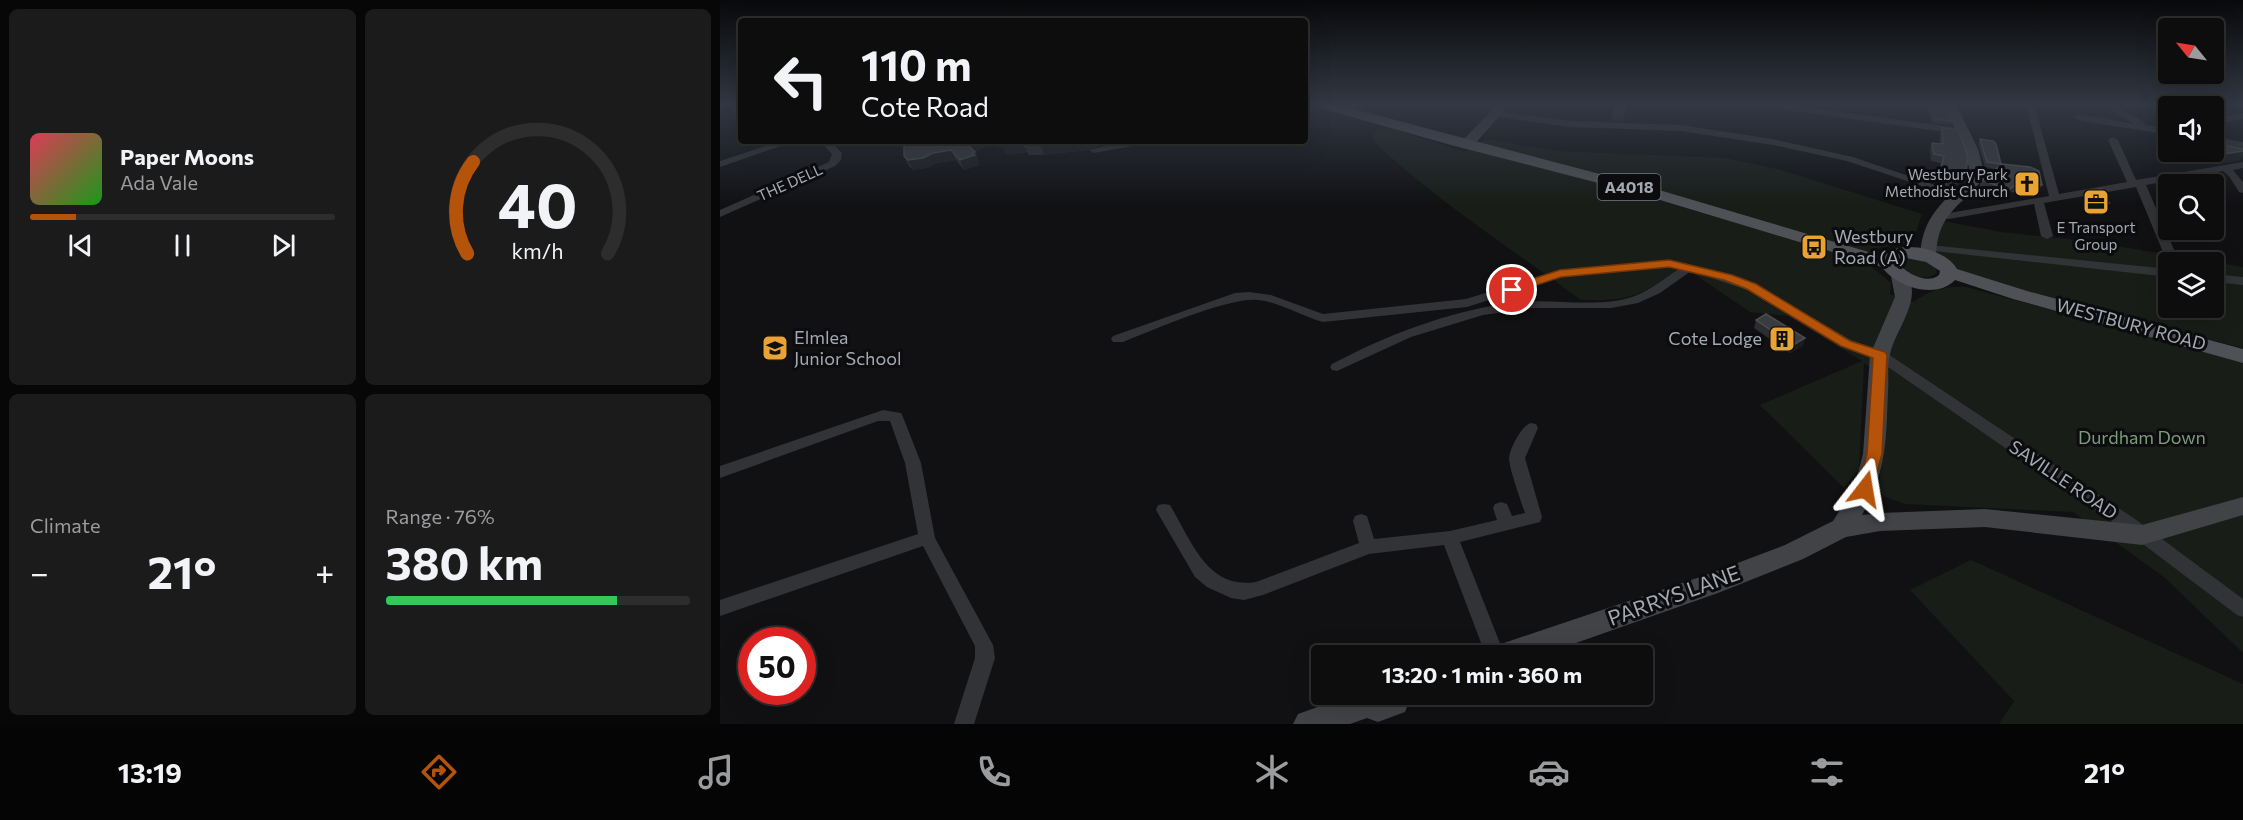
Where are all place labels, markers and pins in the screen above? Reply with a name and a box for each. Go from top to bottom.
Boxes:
place label: Westbury Park Methodist Church [1885,165,2008,200]
church icon: Westbury Park Methodist Church [2012,169,2042,199]
office icon: E Transport Group [2081,187,2111,217]
place label: E Transport Group [2056,218,2136,253]
place label: Westbury Road (A) [1834,225,1913,268]
bus stop icon: Westbury Road (A) [1799,232,1829,262]
pin [1486,264,1537,315]
building icon: Cote Lodge [1767,324,1797,354]
place label: Elmlea Junior School [794,326,901,369]
place label: Cote Lodge [1668,327,1762,349]
school or university icon: Elmlea Junior School [760,333,790,363]

